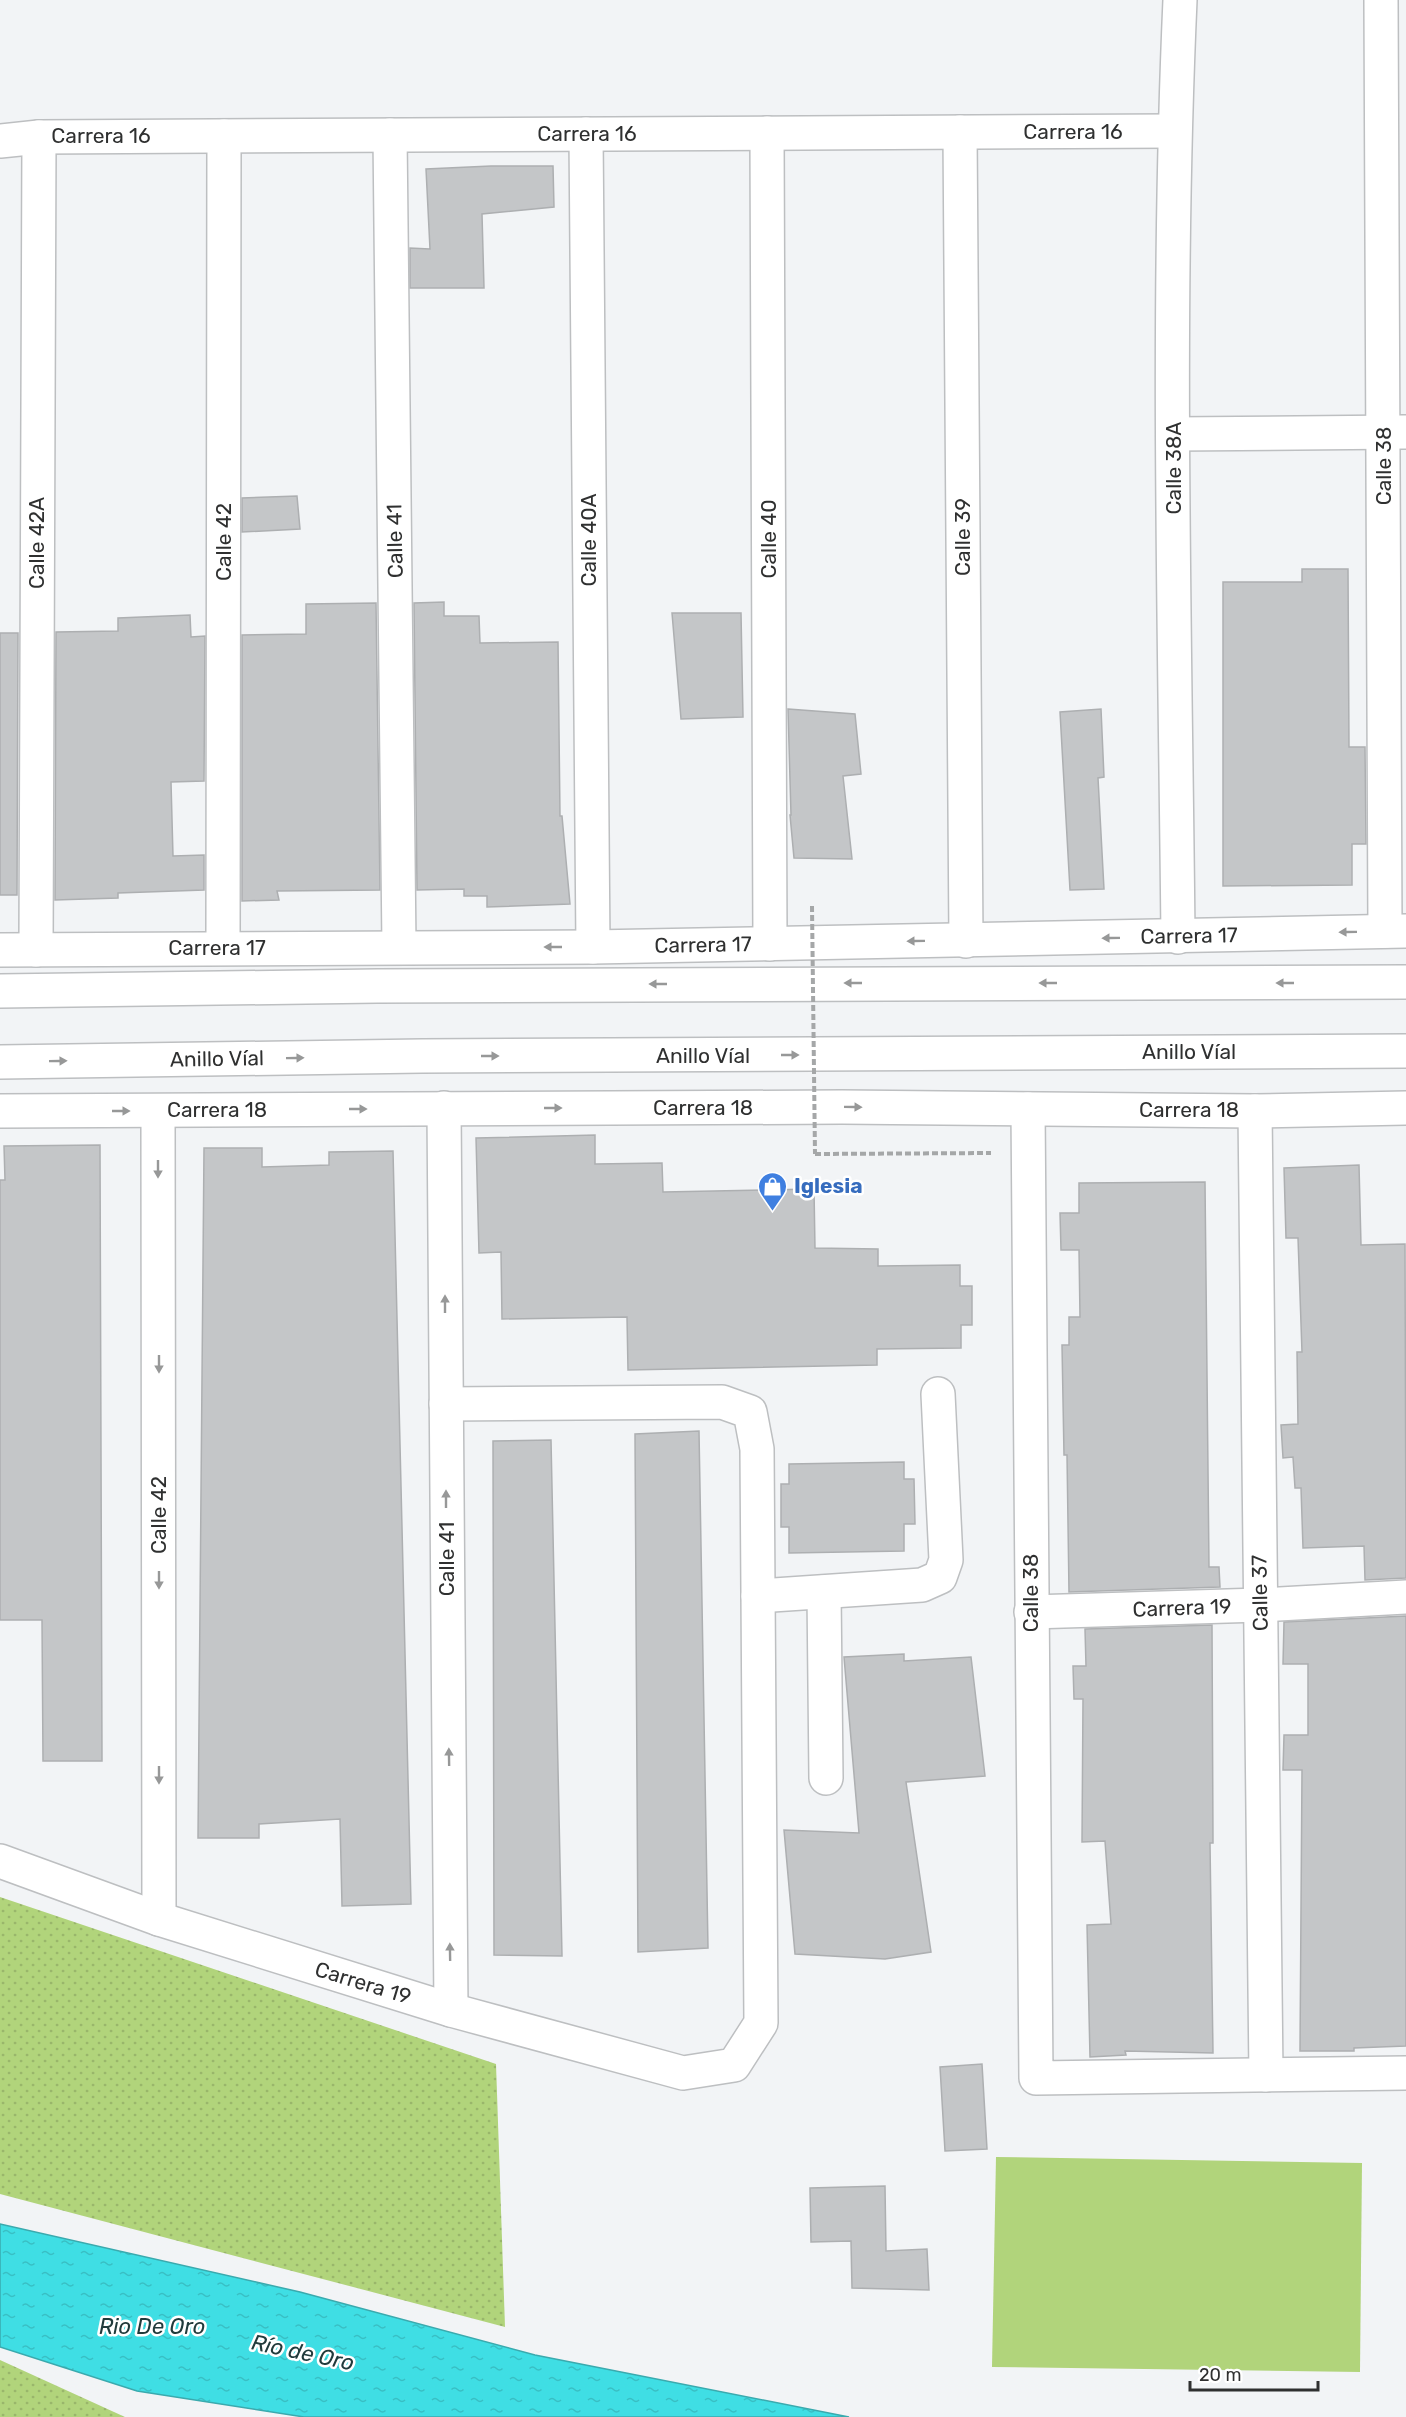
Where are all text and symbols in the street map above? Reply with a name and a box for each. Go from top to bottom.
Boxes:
street label: Carrera 16 [1023,119,1123,144]
street label: Carrera 16 [537,121,637,146]
street label: Carrera 16 [51,123,151,148]
street label: Calle 38A [1161,422,1186,514]
street label: Calle 38 [1371,427,1396,505]
street label: Calle 40A [576,493,601,587]
street label: Calle 42A [24,497,49,589]
street label: Calle 39 [950,498,975,576]
street label: Calle 40 [756,499,781,579]
street label: Calle 42 [211,503,236,581]
street label: Calle 41 [381,504,408,578]
street label: Carrera 17 [1140,922,1238,949]
one-way arrow [1338,928,1357,937]
street label: Carrera 17 [654,931,752,958]
one-way arrow [1101,933,1120,943]
street label: Carrera 17 [168,935,266,960]
one-way arrow [906,936,925,946]
one-way arrow [543,942,562,952]
one-way arrow [843,978,862,988]
one-way arrow [1038,978,1057,988]
one-way arrow [1275,978,1294,988]
one-way arrow [648,979,667,989]
street label: Anillo Víal [1142,1039,1236,1064]
street label: Anillo Víal [656,1043,750,1068]
street label: Anillo Víal [170,1045,264,1072]
one-way arrow [781,1050,800,1060]
one-way arrow [481,1051,500,1061]
one-way arrow [286,1053,305,1063]
one-way arrow [49,1056,68,1066]
street label: Carrera 18 [653,1095,753,1120]
street label: Carrera 18 [167,1097,267,1122]
street label: Carrera 18 [1139,1097,1239,1122]
one-way arrow [544,1103,563,1113]
one-way arrow [844,1103,863,1112]
one-way arrow [349,1104,368,1114]
one-way arrow [112,1106,131,1116]
one-way arrow [153,1160,163,1179]
shop icon: Iglesia [757,1170,789,1212]
place label: Iglesia [794,1173,863,1198]
one-way arrow [440,1294,450,1313]
one-way arrow [154,1355,164,1374]
street label: Calle 42 [146,1476,171,1554]
one-way arrow [441,1489,451,1508]
street label: Calle 41 [434,1522,459,1596]
street label: Calle 38 [1018,1554,1043,1632]
street label: Calle 37 [1246,1555,1273,1631]
one-way arrow [154,1571,164,1590]
street label: Carrera 19 [1132,1593,1232,1622]
one-way arrow [444,1747,454,1766]
one-way arrow [154,1766,164,1785]
one-way arrow [446,1942,455,1961]
street label: Carrera 19 [312,1956,414,2009]
water label: Rio De Oro [99,2313,205,2340]
water label: Río de Oro [249,2328,357,2377]
scale bar [1190,2354,1318,2392]
text: 20 m [1199,2364,1241,2386]

